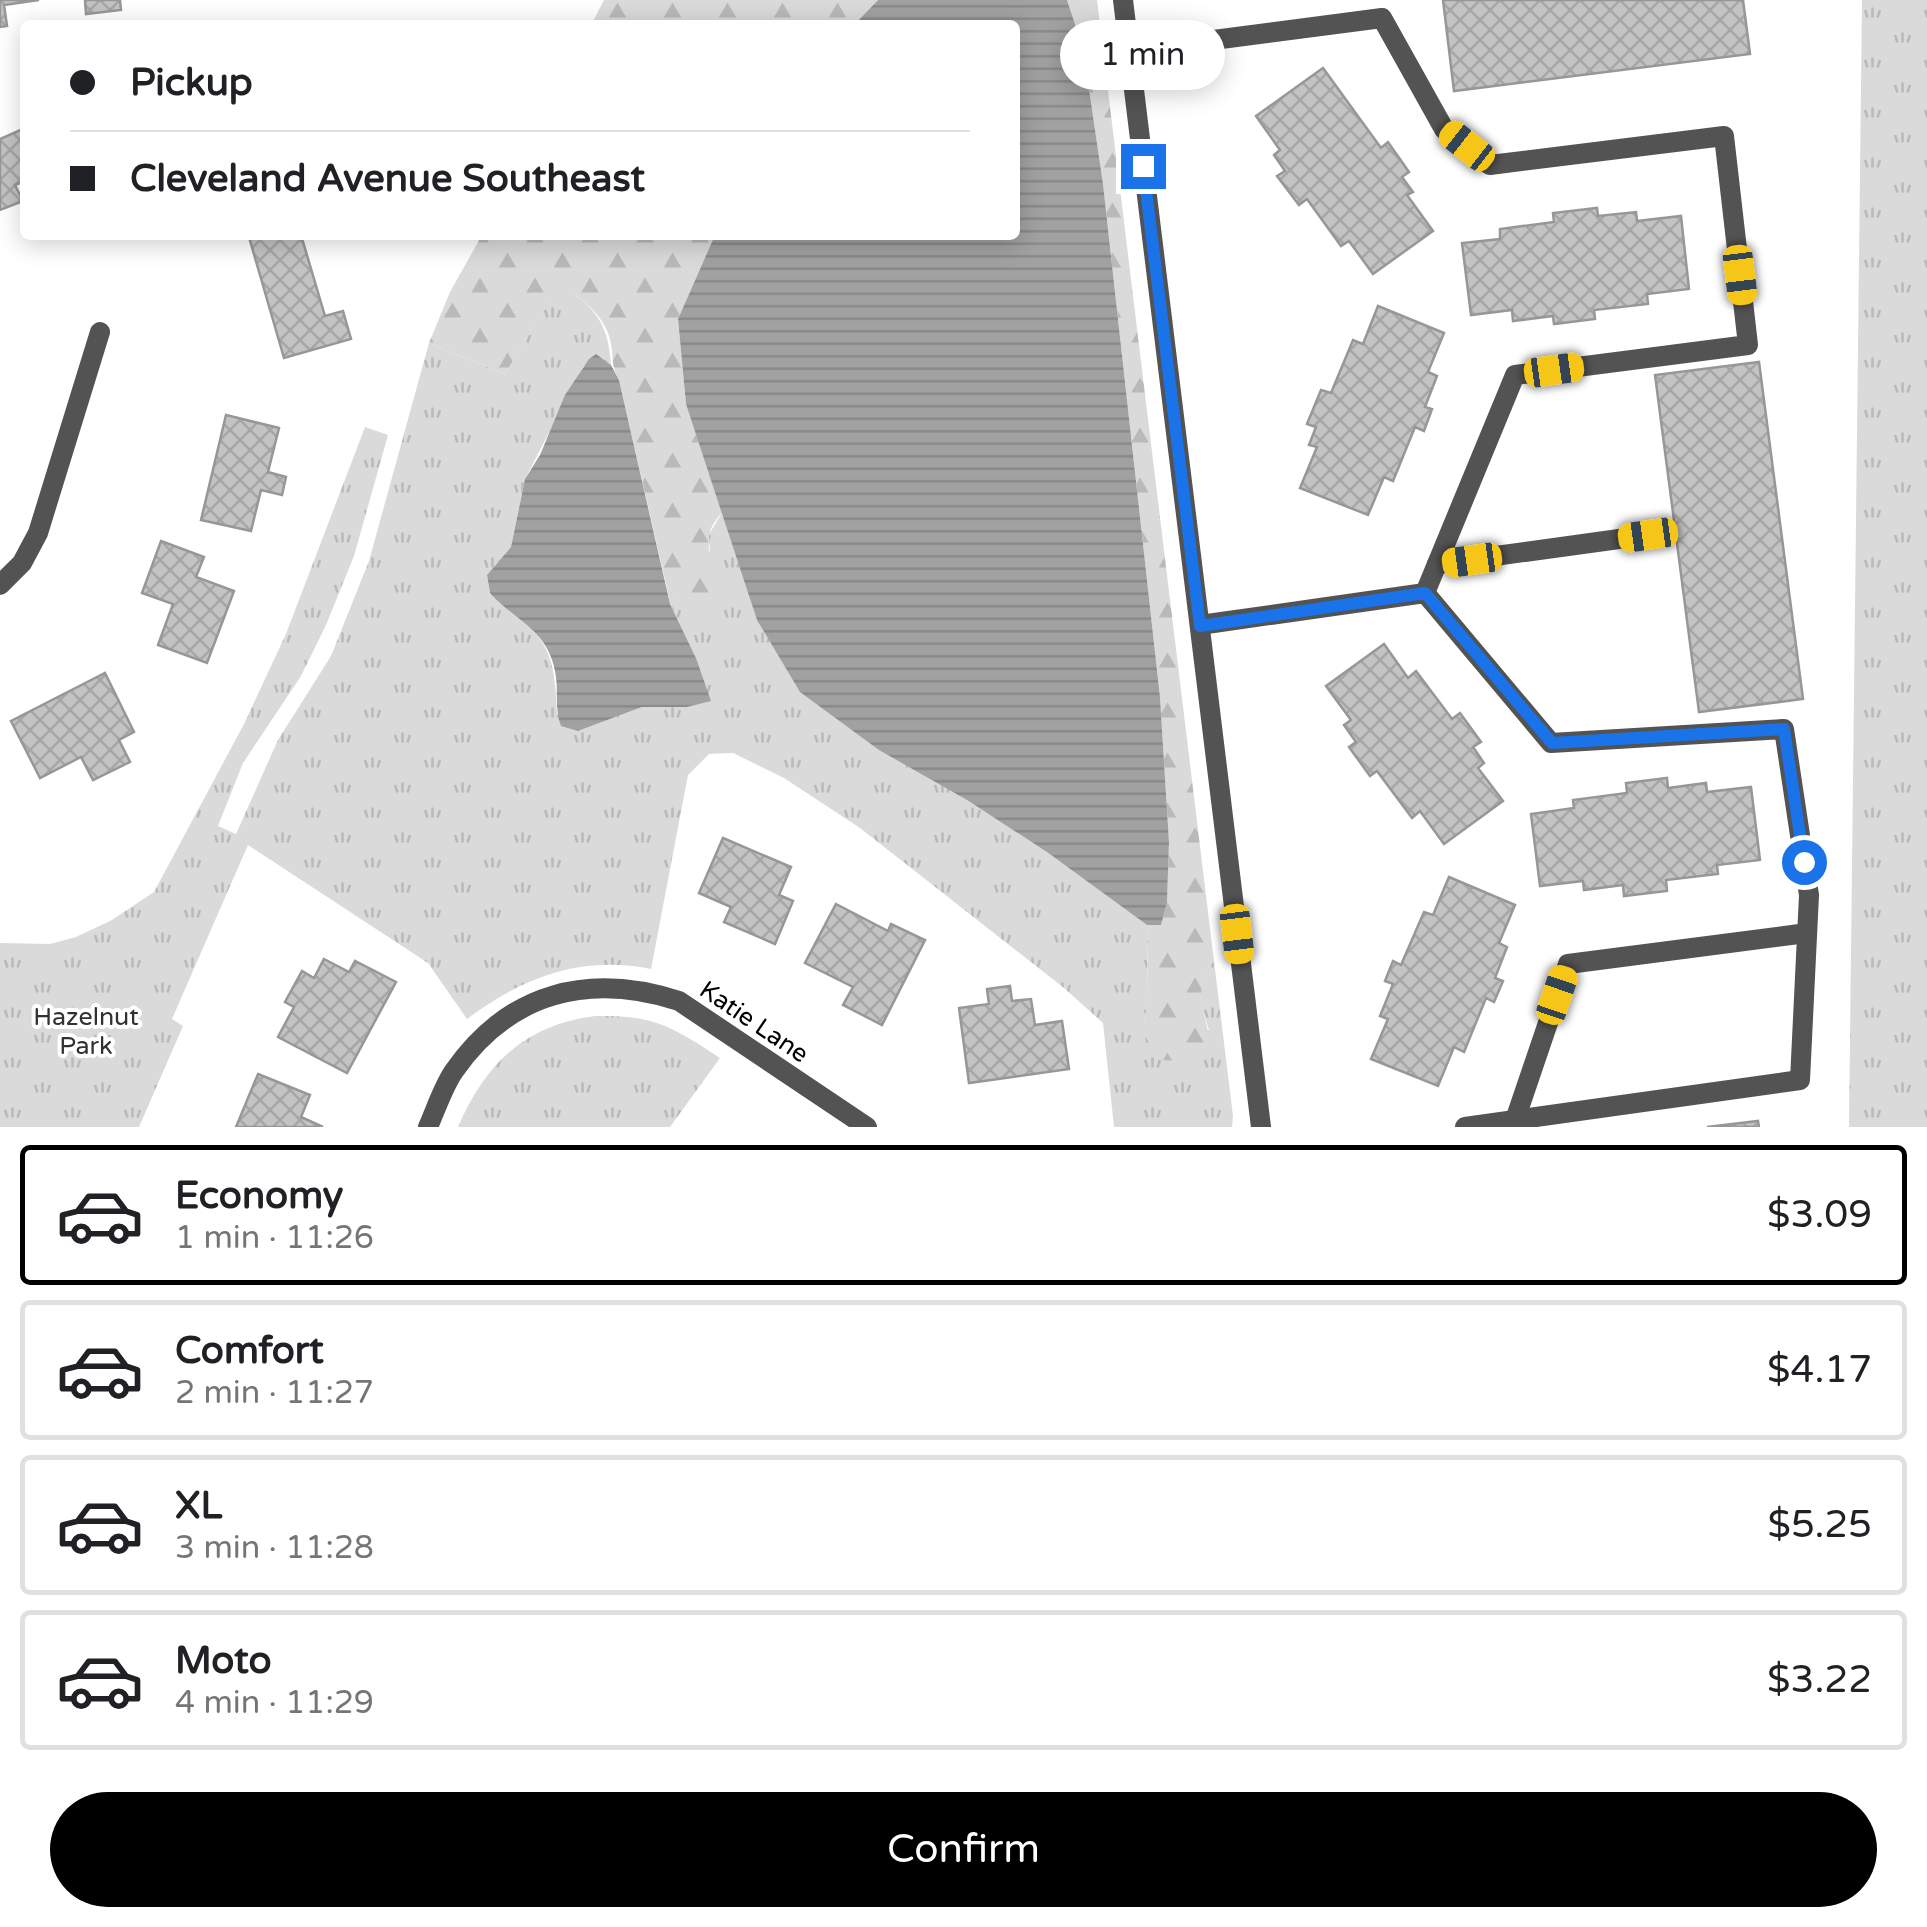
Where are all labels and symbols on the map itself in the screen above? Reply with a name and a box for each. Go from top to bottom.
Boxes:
callout: 1 min [1060,21,1226,91]
car [1434,116,1500,176]
route end [1121,144,1166,189]
car [1721,243,1759,307]
car [1522,351,1586,389]
car [1616,516,1680,554]
car [1440,541,1504,579]
route start [1782,840,1827,885]
car [1218,902,1256,966]
car [1533,962,1581,1028]
street label: Katie Lane [694,975,814,1069]
park label: Hazelnut Park [33,1002,139,1061]

